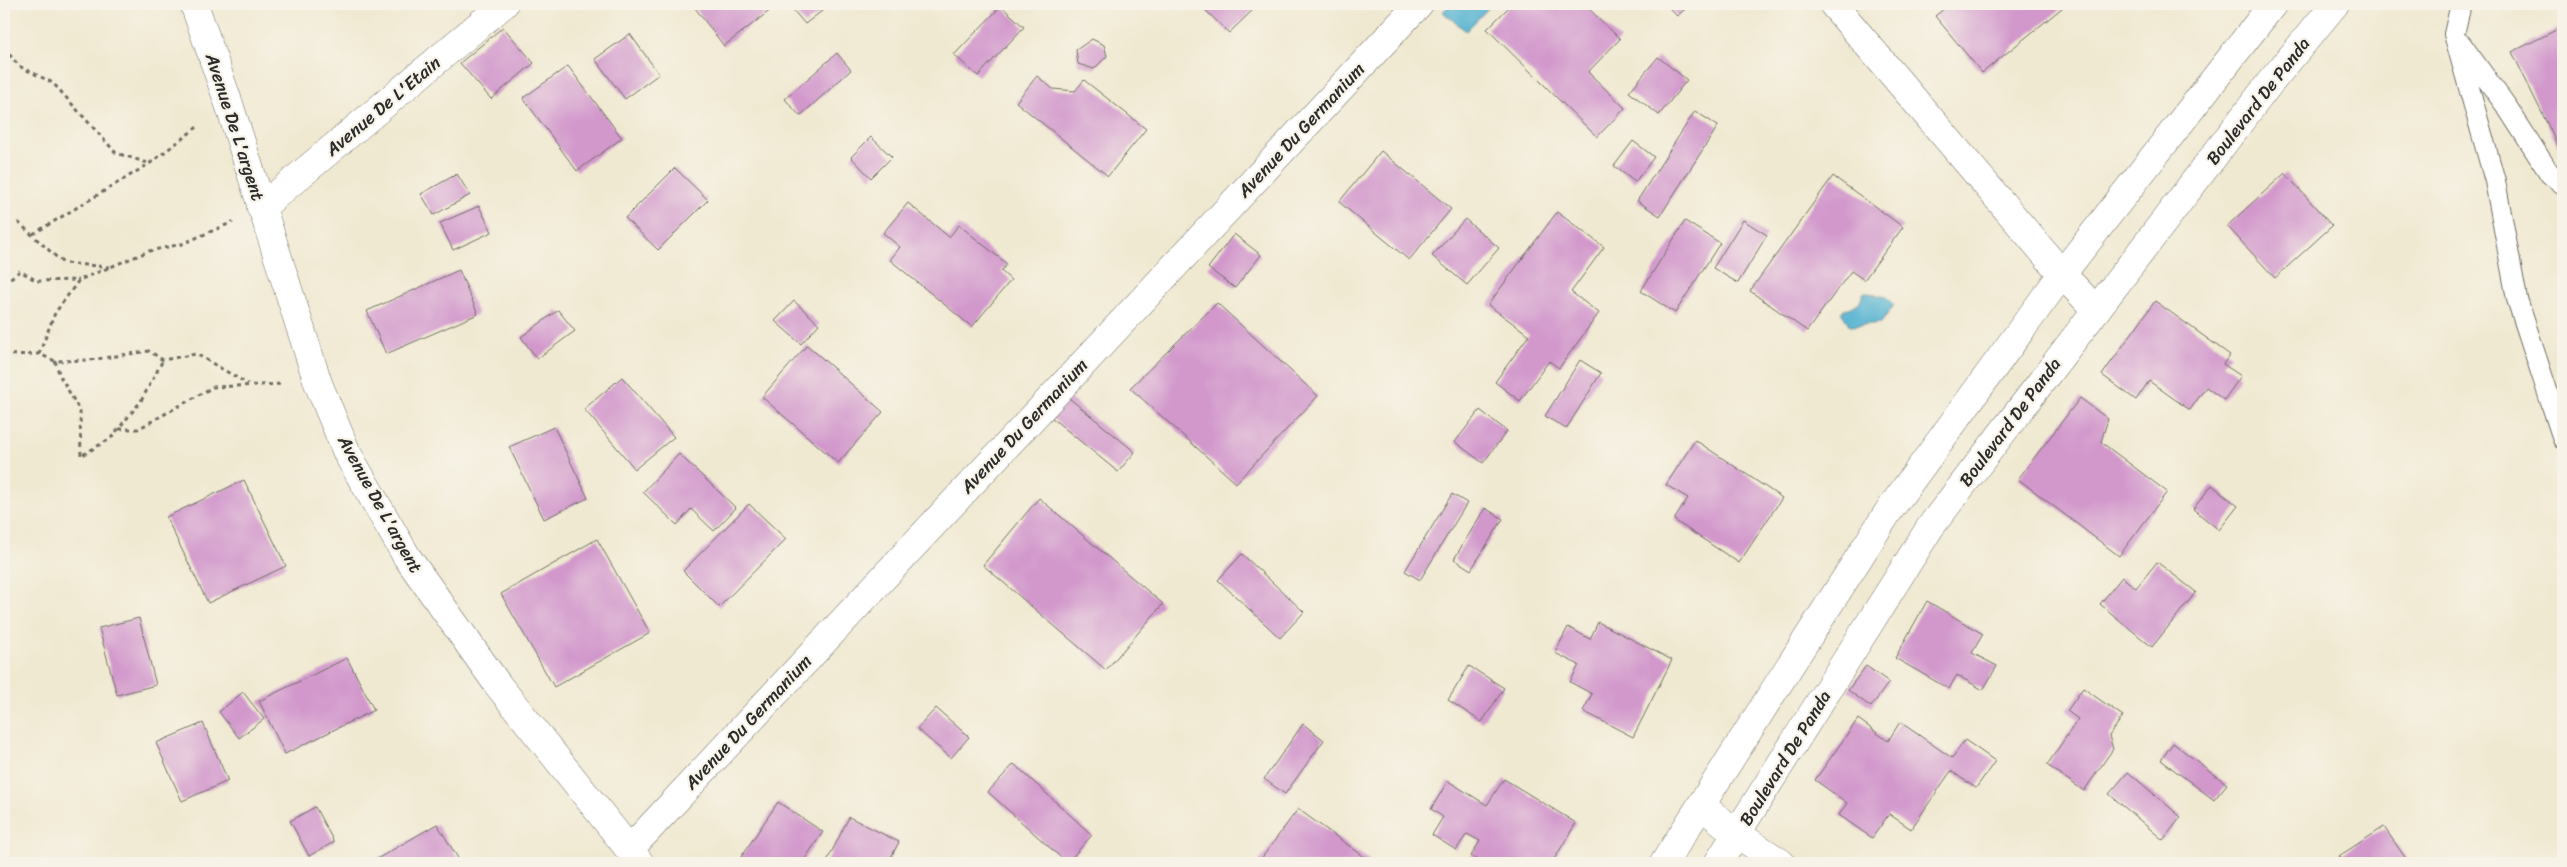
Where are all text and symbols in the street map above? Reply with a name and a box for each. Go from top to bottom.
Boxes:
street label: Boulevard De Panda [2198,30,2318,172]
street label: Avenue De L'Etain [317,47,448,165]
street label: Avenue De L'argent [196,48,274,205]
street label: Avenue Du Germanium [1229,55,1373,206]
street label: Boulevard De Panda [1950,350,2070,494]
street label: Avenue Du Germanium [952,351,1096,502]
street label: Avenue De L'argent [328,428,431,579]
street label: Avenue Du Germanium [676,647,820,798]
street label: Boulevard De Panda [1730,684,1840,832]

